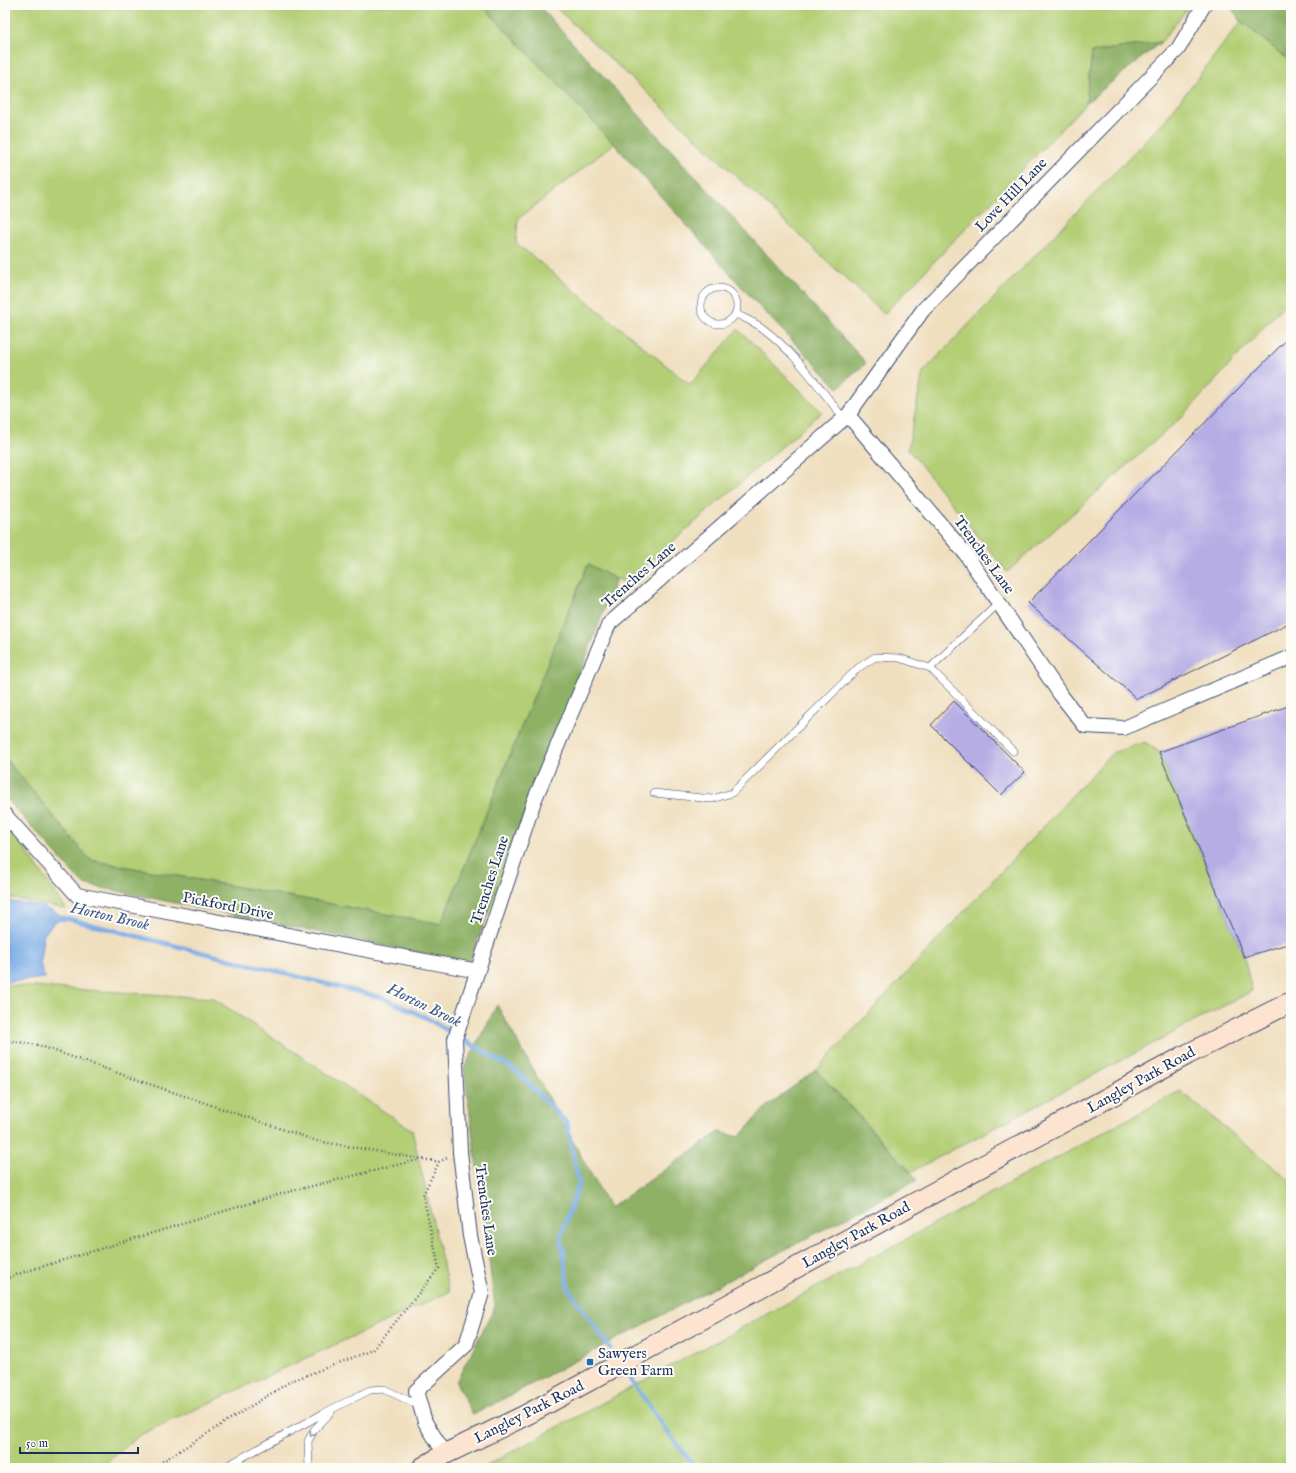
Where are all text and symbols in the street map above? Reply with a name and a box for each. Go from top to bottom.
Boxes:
street label: Love Hill Lane [971,154,1051,236]
street label: Trenches Lane [949,512,1019,598]
street label: Trenches Lane [598,538,680,612]
street label: Trenches Lane [467,833,513,927]
street label: Pickford Drive [181,888,275,924]
water label: Horton Brook [68,898,152,936]
water label: Horton Brook [383,979,465,1033]
street label: Langley Park Road [1084,1042,1199,1118]
street label: Trenches Lane [470,1163,502,1257]
street label: Langley Park Road [799,1197,914,1273]
place label: Sawyers Green Farm [598,1344,674,1380]
marker: Sawyers Green Farm [585,1357,595,1367]
street label: Langley Park Road [471,1376,588,1448]
scale bar [20,1429,138,1455]
one-way arrow [310,1430,317,1437]
text: 50 m [26,1436,48,1451]

